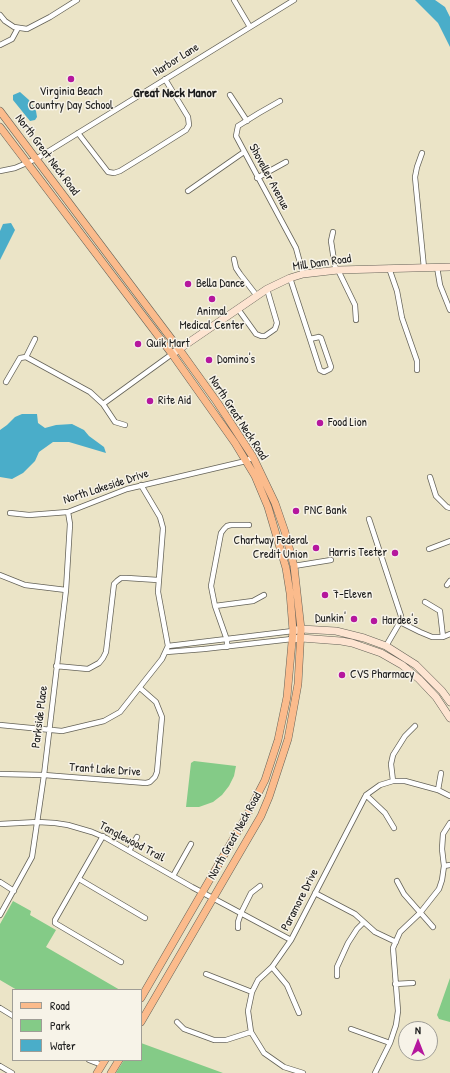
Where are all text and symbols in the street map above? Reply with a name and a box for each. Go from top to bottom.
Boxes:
street label: Harbor Lane [150,40,202,80]
marker: Virginia Beach Country Day School [66,74,76,84]
place label: Virginia Beach Country Day School [29,85,113,113]
district label: Great Neck Manor [133,86,217,102]
street label: North Great Neck Road [12,112,82,198]
street label: Shoveller Avenue [246,142,292,212]
street label: Mill Dam Road [292,252,352,274]
place label: Bella Dance [196,277,245,291]
marker: Bella Dance [183,279,193,289]
marker: Animal Medical Center [207,294,217,304]
place label: Animal Medical Center [180,305,244,333]
place label: Quik Mart [146,337,190,351]
marker: Quik Mart [133,339,143,349]
place label: Domino's [217,353,255,367]
marker: Domino's [204,355,214,365]
street label: North Great Neck Road [205,373,271,463]
place label: Rite Aid [158,394,191,408]
marker: Rite Aid [145,396,155,406]
place label: Food Lion [328,416,367,430]
marker: Food Lion [315,418,325,428]
street label: North Lakeside Drive [62,466,150,508]
place label: PNC Bank [304,504,347,518]
marker: PNC Bank [291,506,301,516]
place label: Chartway Federal Credit Union [234,534,308,562]
marker: Chartway Federal Credit Union [311,543,321,553]
place label: Harris Teeter [329,546,387,560]
marker: Harris Teeter [390,548,400,558]
place label: 7-Eleven [333,588,372,602]
marker: 7-Eleven [320,590,330,600]
place label: Dunkin' [315,612,346,626]
marker: Dunkin' [349,614,359,624]
place label: Hardee's [382,614,418,628]
marker: Hardee's [369,616,379,626]
place label: CVS Pharmacy [350,668,414,682]
marker: CVS Pharmacy [337,670,347,680]
street label: Parkside Place [29,685,51,749]
street label: Trant Lake Drive [69,760,141,780]
street label: North Great Neck Road [205,790,265,882]
street label: Tanglewood Trail [97,819,167,865]
street label: Paramore Drive [278,867,322,933]
legend [12,989,142,1061]
text: Road [50,997,70,1014]
text: Park [50,1017,70,1034]
north arrow [398,1021,438,1061]
text: N [415,1023,421,1037]
text: Water [50,1037,76,1054]

